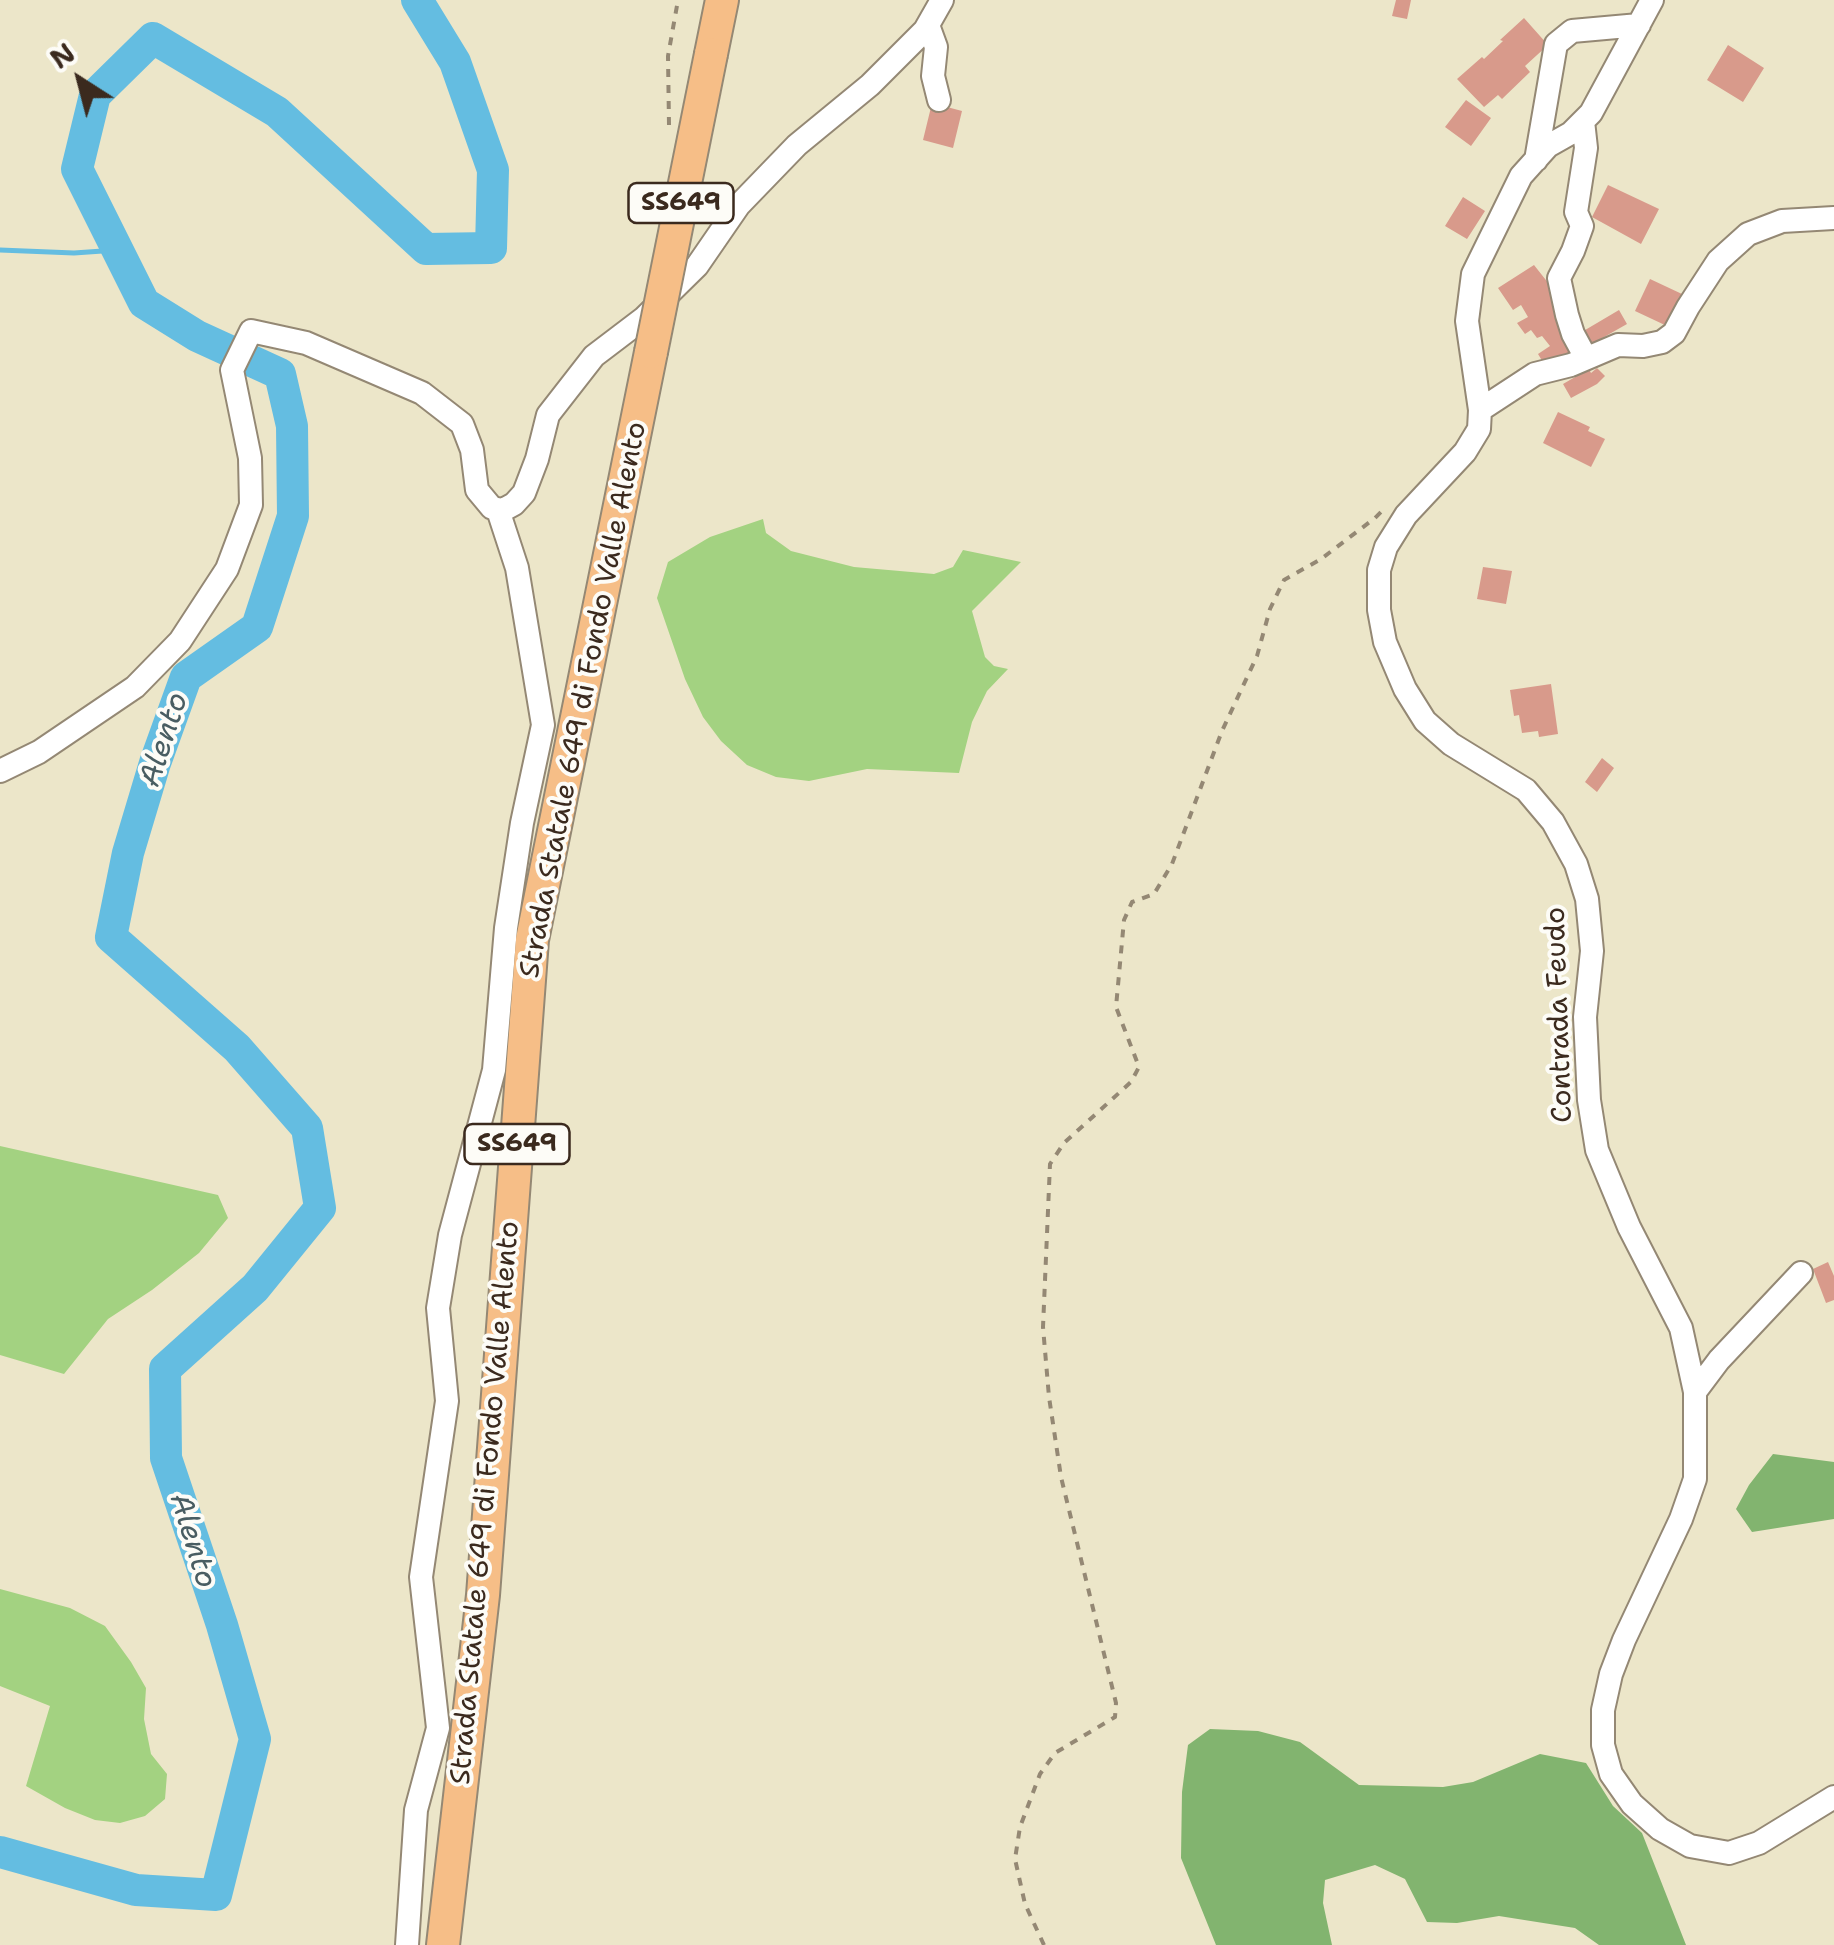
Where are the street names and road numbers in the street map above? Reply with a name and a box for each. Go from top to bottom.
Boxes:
road number: SS649 [628,183,734,223]
street label: Strada Statale 649 di Fondo Valle Alento [514,419,654,981]
street label: Contrada Feudo [1539,907,1581,1123]
road number: SS649 [464,1124,570,1164]
street label: Strada Statale 649 di Fondo Valle Alento [445,1220,527,1786]

